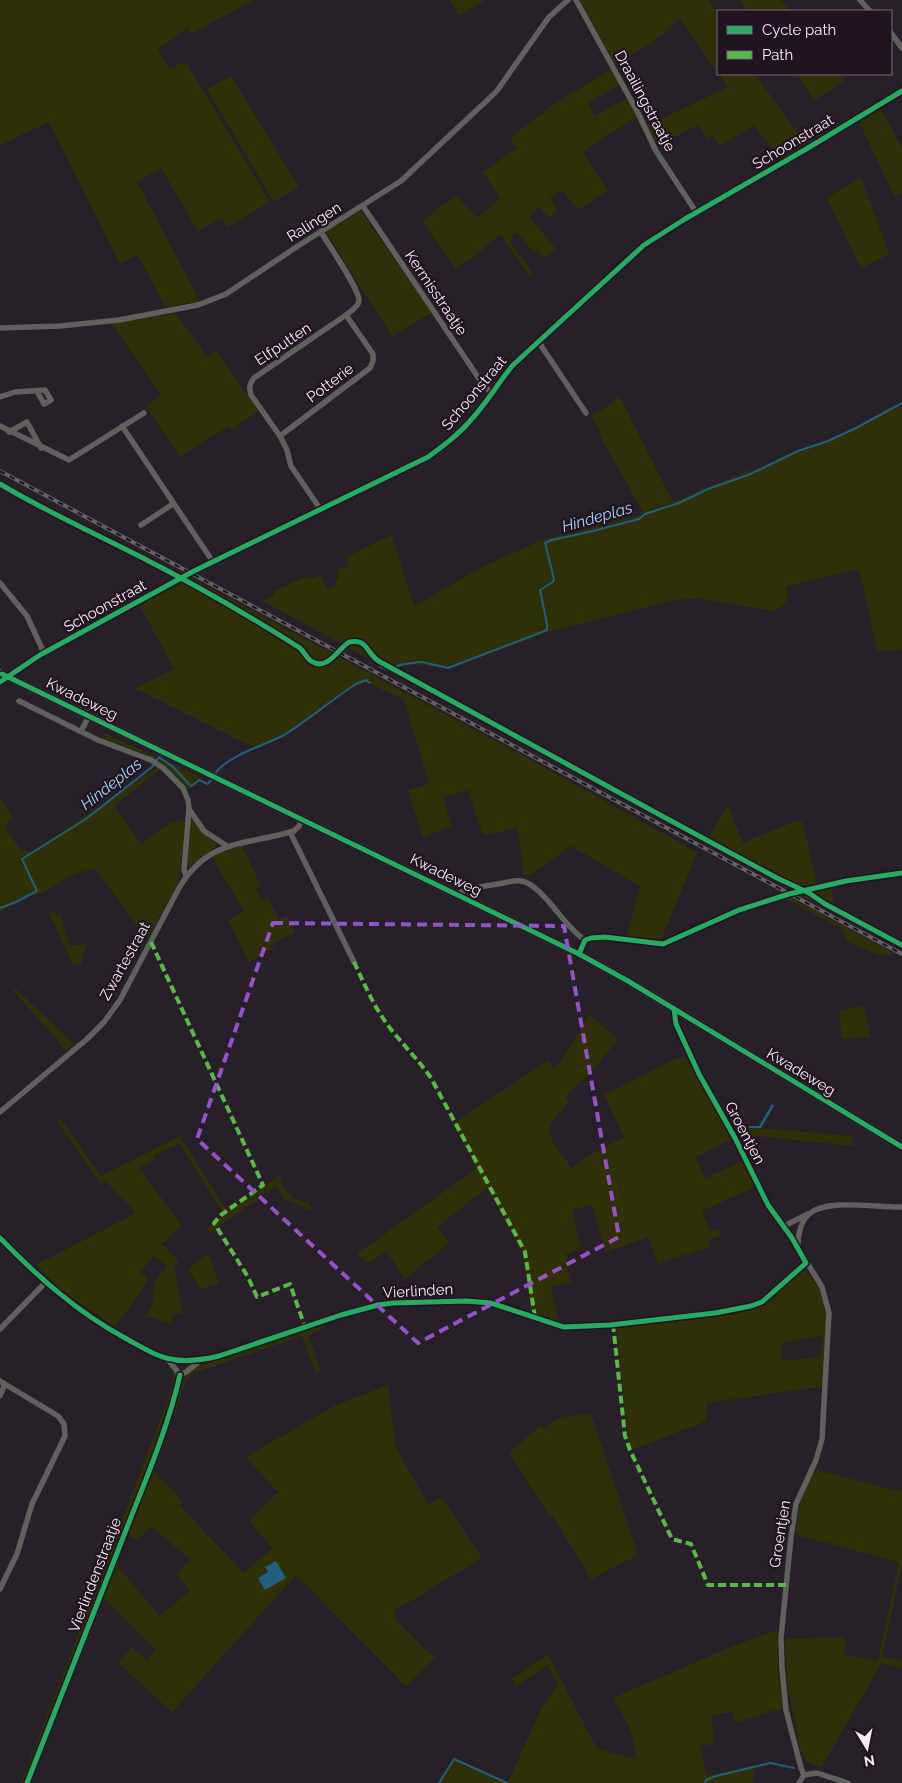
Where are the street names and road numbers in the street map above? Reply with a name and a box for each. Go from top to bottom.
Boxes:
street label: Draailingstraatje [611,47,679,155]
street label: Schoonstraat [749,111,837,173]
street label: Ralingen [283,198,345,246]
street label: Kermisstraatje [401,247,471,339]
street label: Elfputten [252,319,314,369]
street label: Schoonstraat [438,352,510,434]
street label: Potterie [303,359,357,406]
street label: Schoonstraat [61,576,149,636]
street label: Kwadeweg [43,674,121,724]
street label: Kwadeweg [407,850,485,900]
street label: Zwartestraat [96,919,154,1003]
street label: Kwadeweg [763,1044,839,1100]
street label: Groentjen [721,1099,769,1167]
street label: Vierlinden [382,1280,454,1302]
street label: Groentjen [766,1499,794,1569]
street label: Vierlindenstraatje [65,1515,125,1635]

